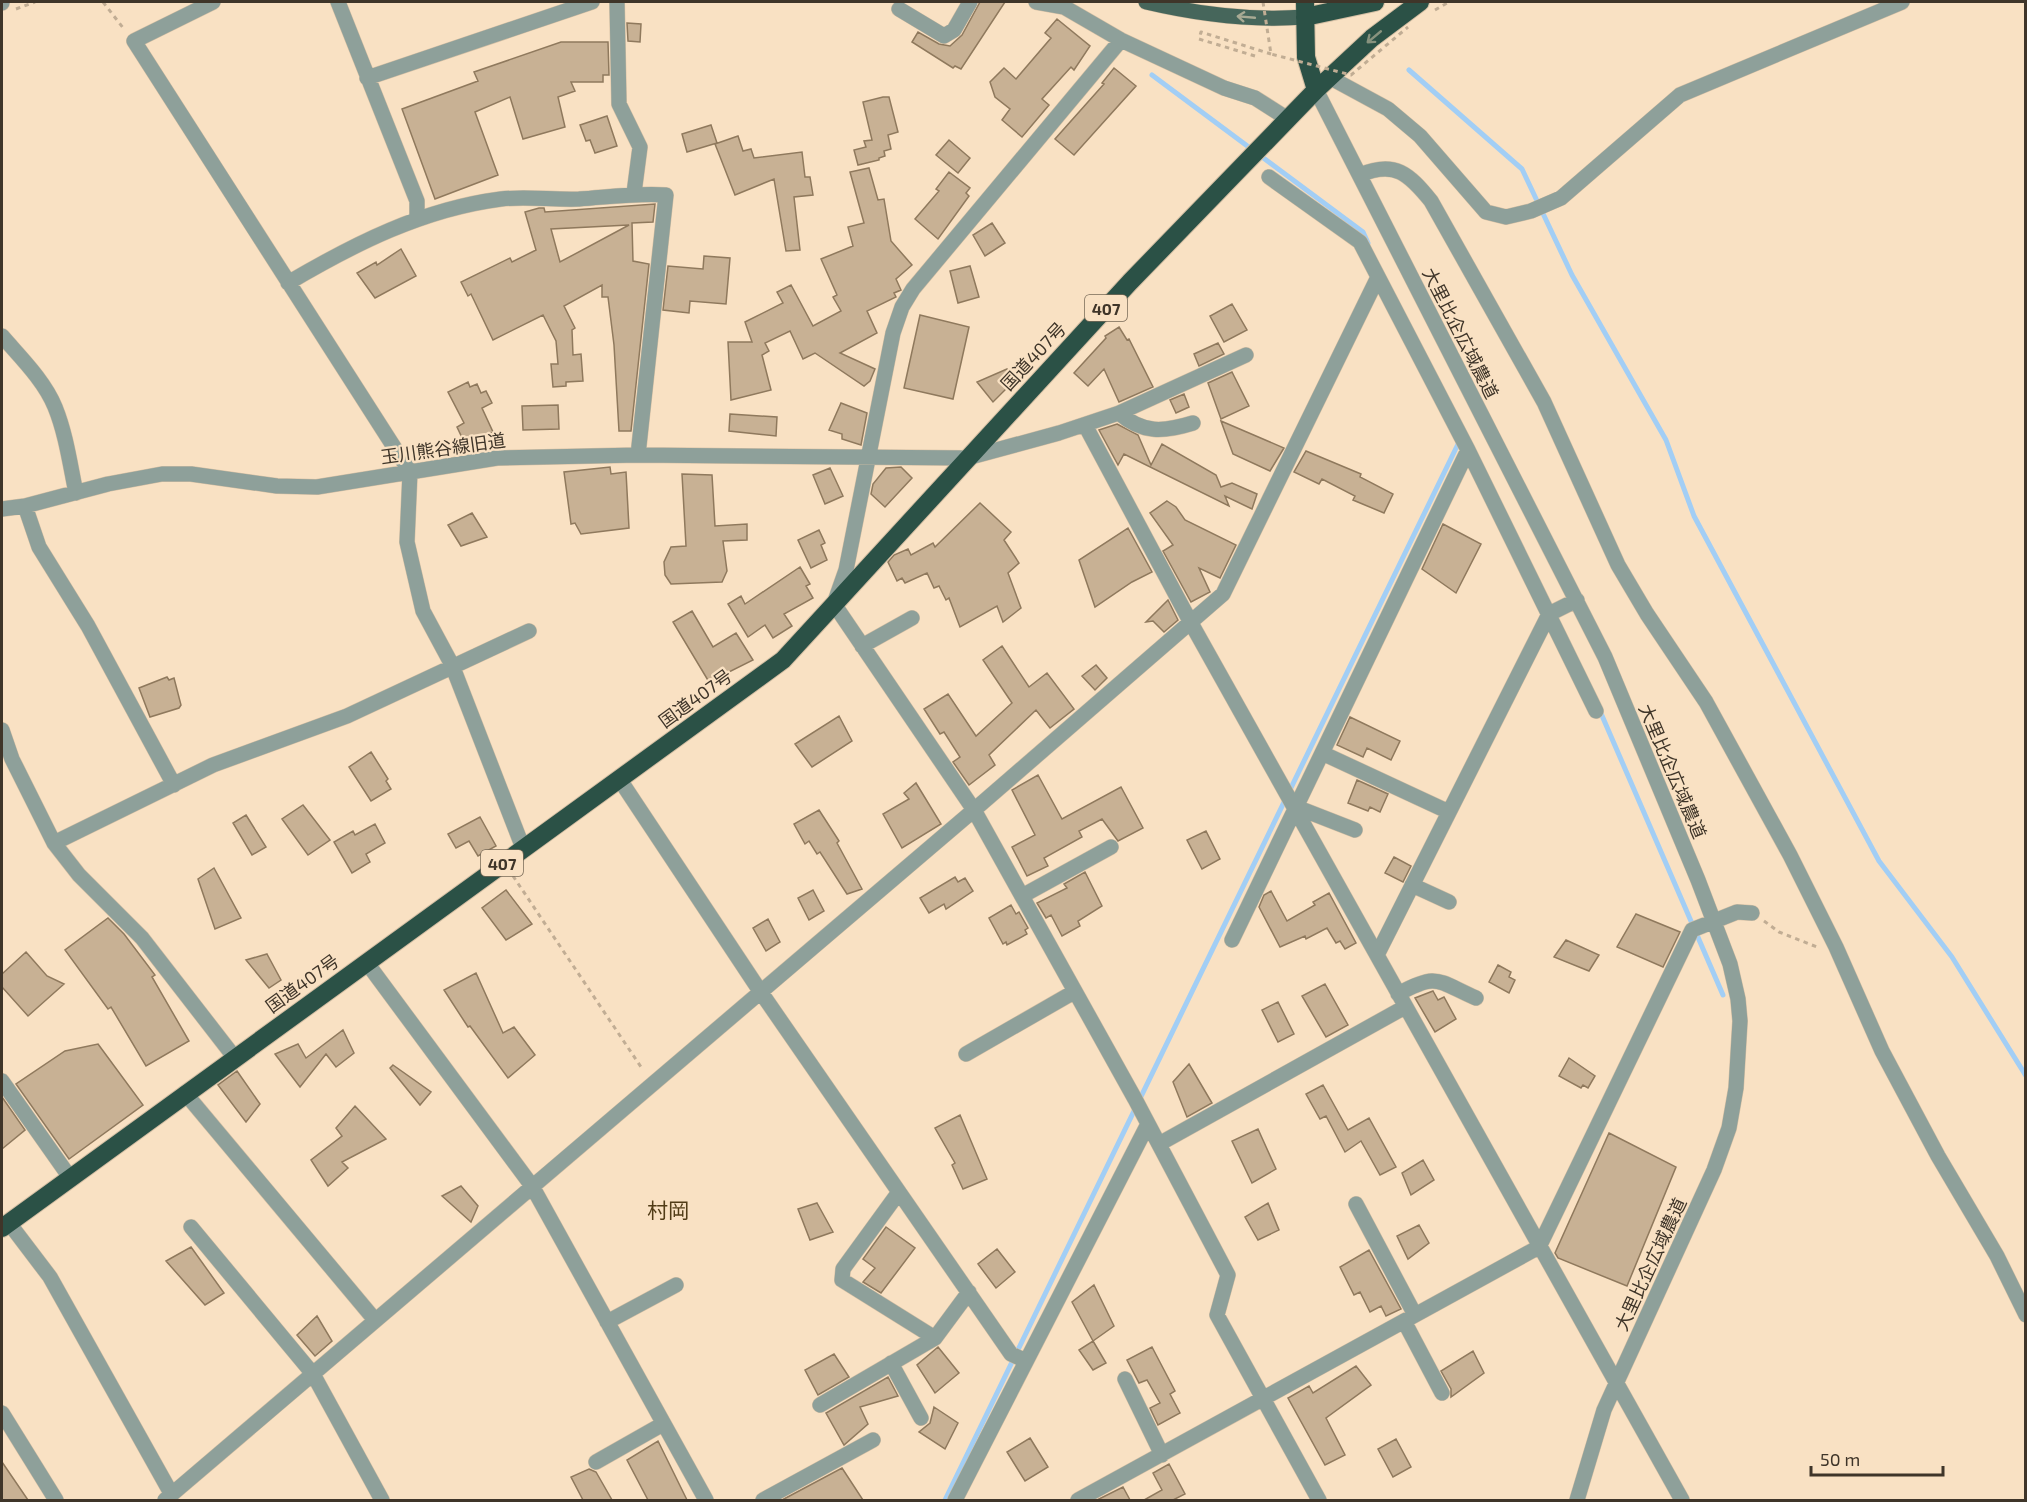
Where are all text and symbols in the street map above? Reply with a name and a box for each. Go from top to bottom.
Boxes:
one-way arrow [1237,11,1257,22]
one-way arrow [1366,30,1382,43]
street label: 大里比企広域農道 [1419,264,1503,402]
road number: 407 [1085,295,1127,321]
street label: 国道407号 [996,317,1070,395]
street label: 玉川熊谷線旧道 [379,428,507,468]
street label: 国道407号 [654,664,736,732]
street label: 大里比企広域農道 [1635,700,1711,842]
road number: 407 [481,850,523,876]
street label: 国道407号 [261,949,343,1017]
street label: 大里比企広域農道 [1610,1194,1690,1334]
district label: 村岡 [647,1197,689,1222]
scale bar [1811,1439,1943,1477]
text: 50 m [1820,1448,1860,1470]

